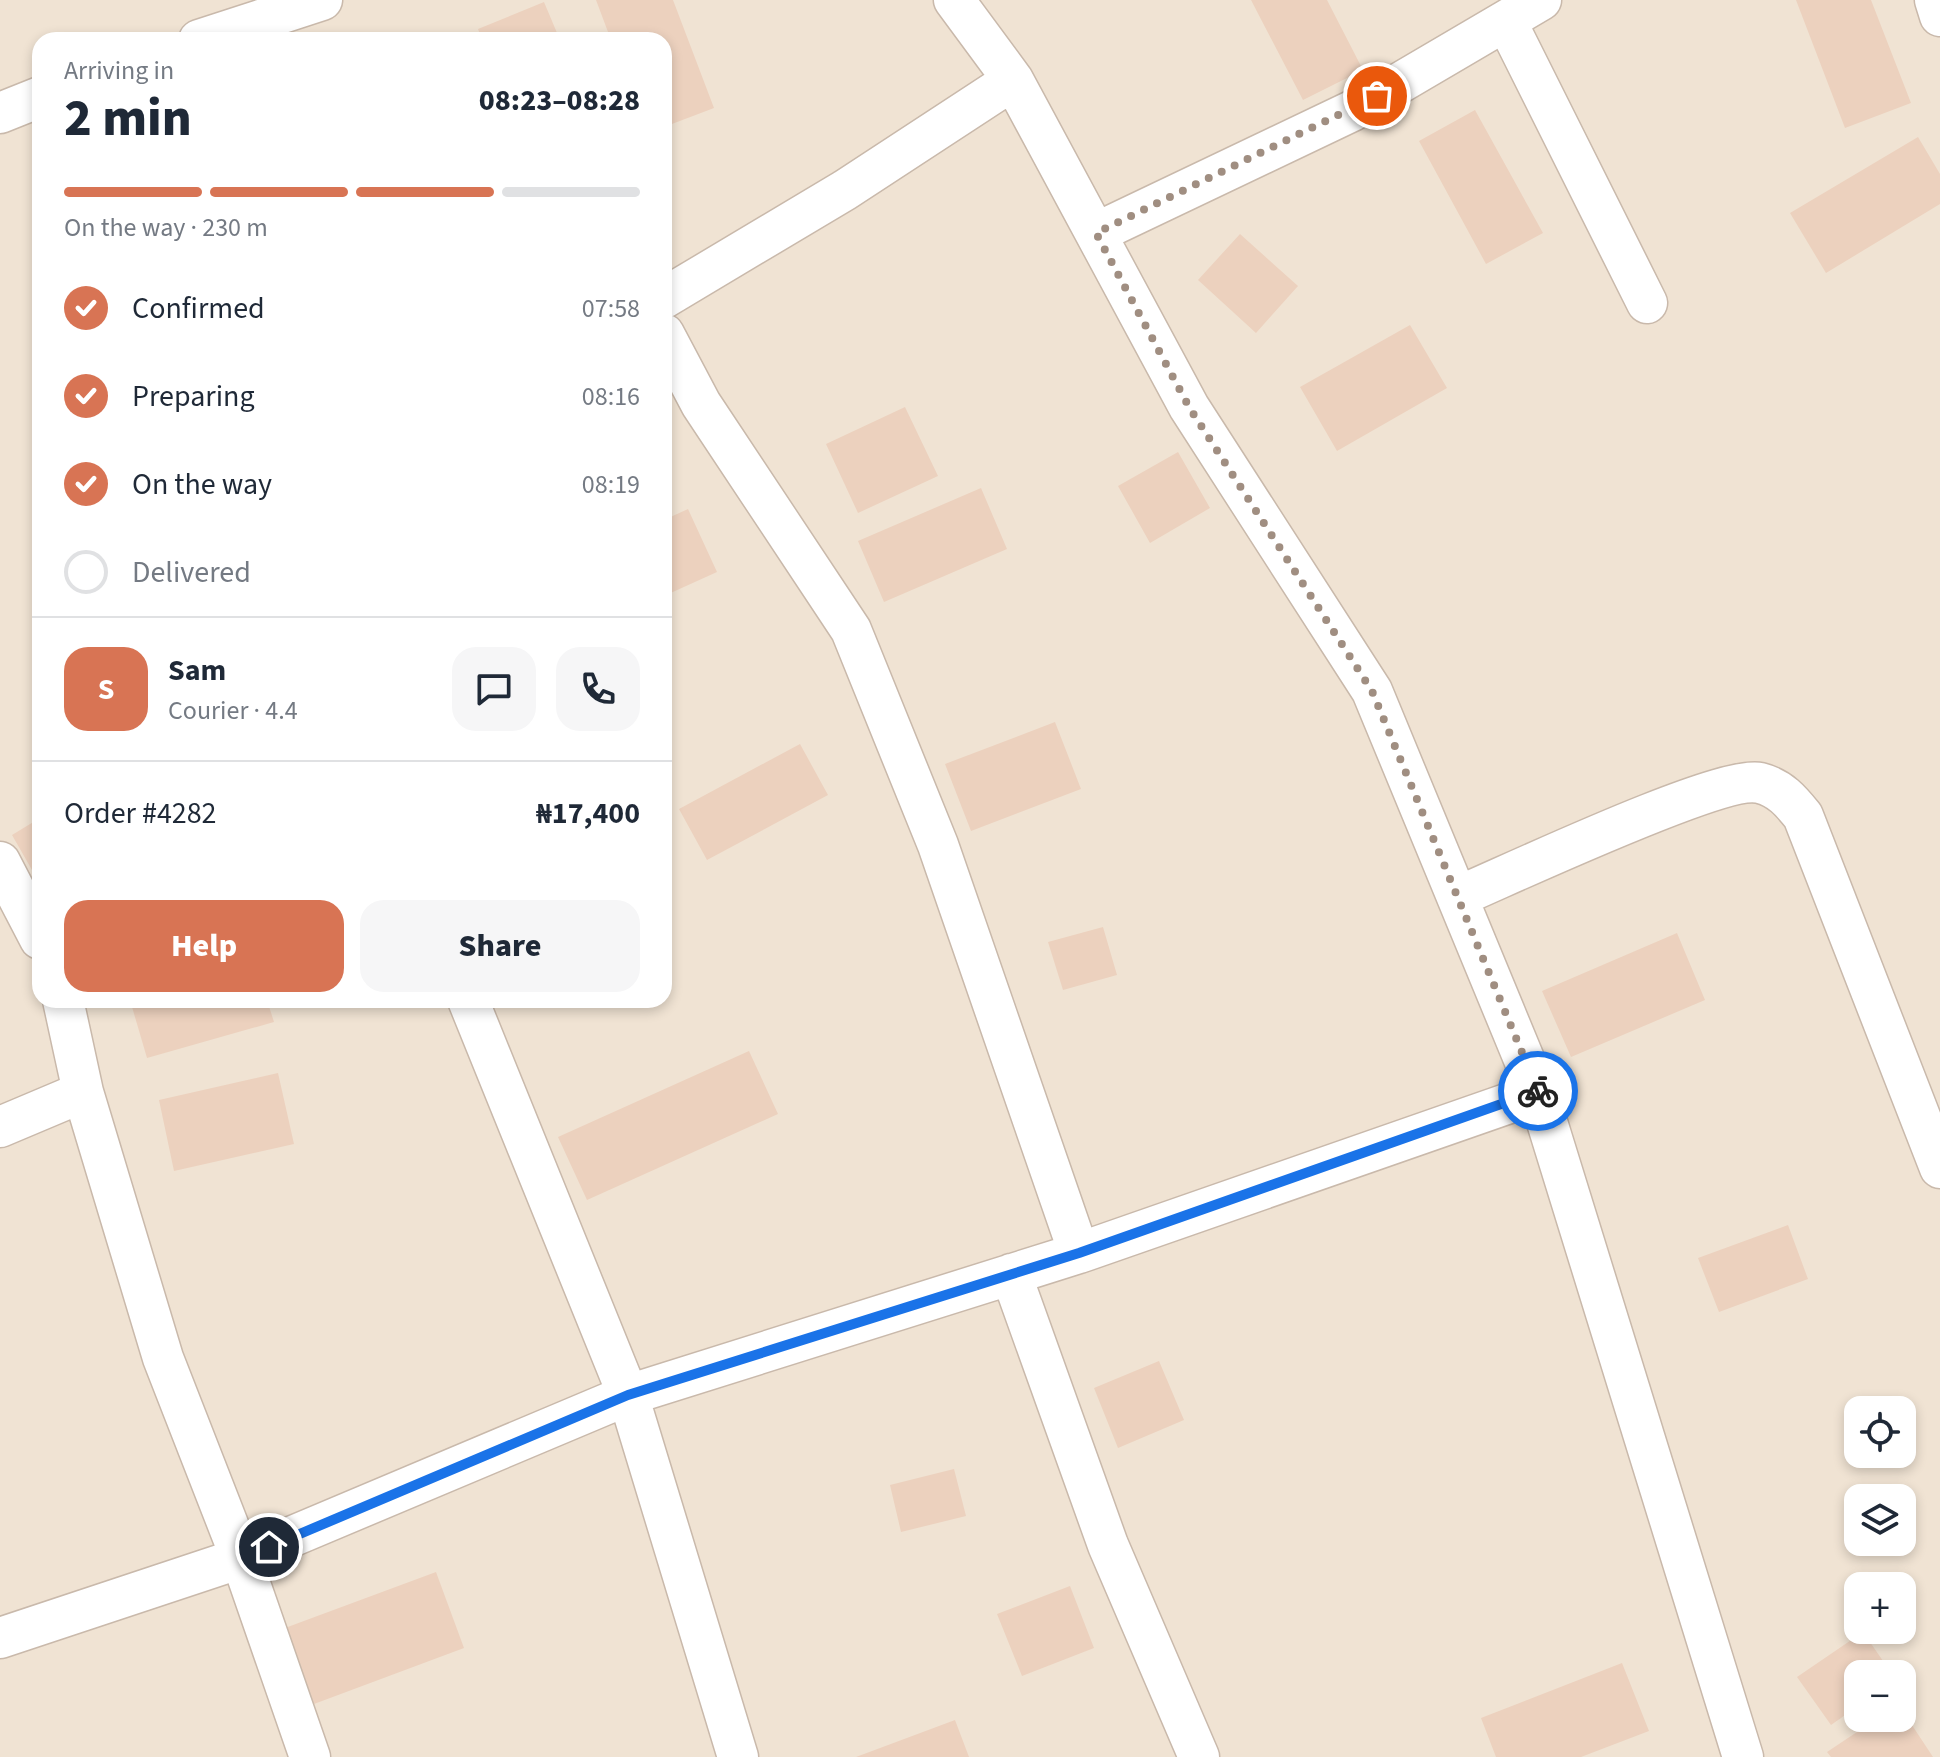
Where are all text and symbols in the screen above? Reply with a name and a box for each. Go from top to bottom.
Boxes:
text: Arriving in [64,52,174,89]
pin [1343,62,1411,130]
icon: bag [1355,74,1399,118]
text: 08:23–08:28 [479,79,640,122]
text: 2 min [64,82,192,156]
text: On the way · 230 m [64,209,268,246]
icon: check [64,286,108,330]
text: Confirmed [132,287,265,330]
text: 07:58 [582,290,640,327]
icon: check [64,374,108,418]
text: Preparing [132,375,255,418]
text: 08:16 [582,378,640,415]
icon: check [64,462,108,506]
text: On the way [132,463,272,506]
text: 08:19 [582,466,640,503]
text: Delivered [132,551,251,594]
button: chat [452,647,536,731]
button: phone [556,647,640,731]
text: Sam [168,649,226,692]
text: S [98,668,114,711]
text: Courier · 4.4 [168,692,298,729]
text: Order #4282 [64,792,217,835]
text: ₦17,400 [536,792,640,835]
button: Help [64,900,344,992]
button: Share [360,900,640,992]
courier [1498,1051,1578,1131]
icon: bike [1516,1069,1560,1113]
map controls [1844,1396,1916,1732]
button: locate [1844,1396,1916,1468]
button: layers [1844,1484,1916,1556]
pin [235,1513,303,1581]
icon: home [247,1525,291,1569]
button: + [1844,1572,1916,1644]
button: − [1844,1660,1916,1732]

